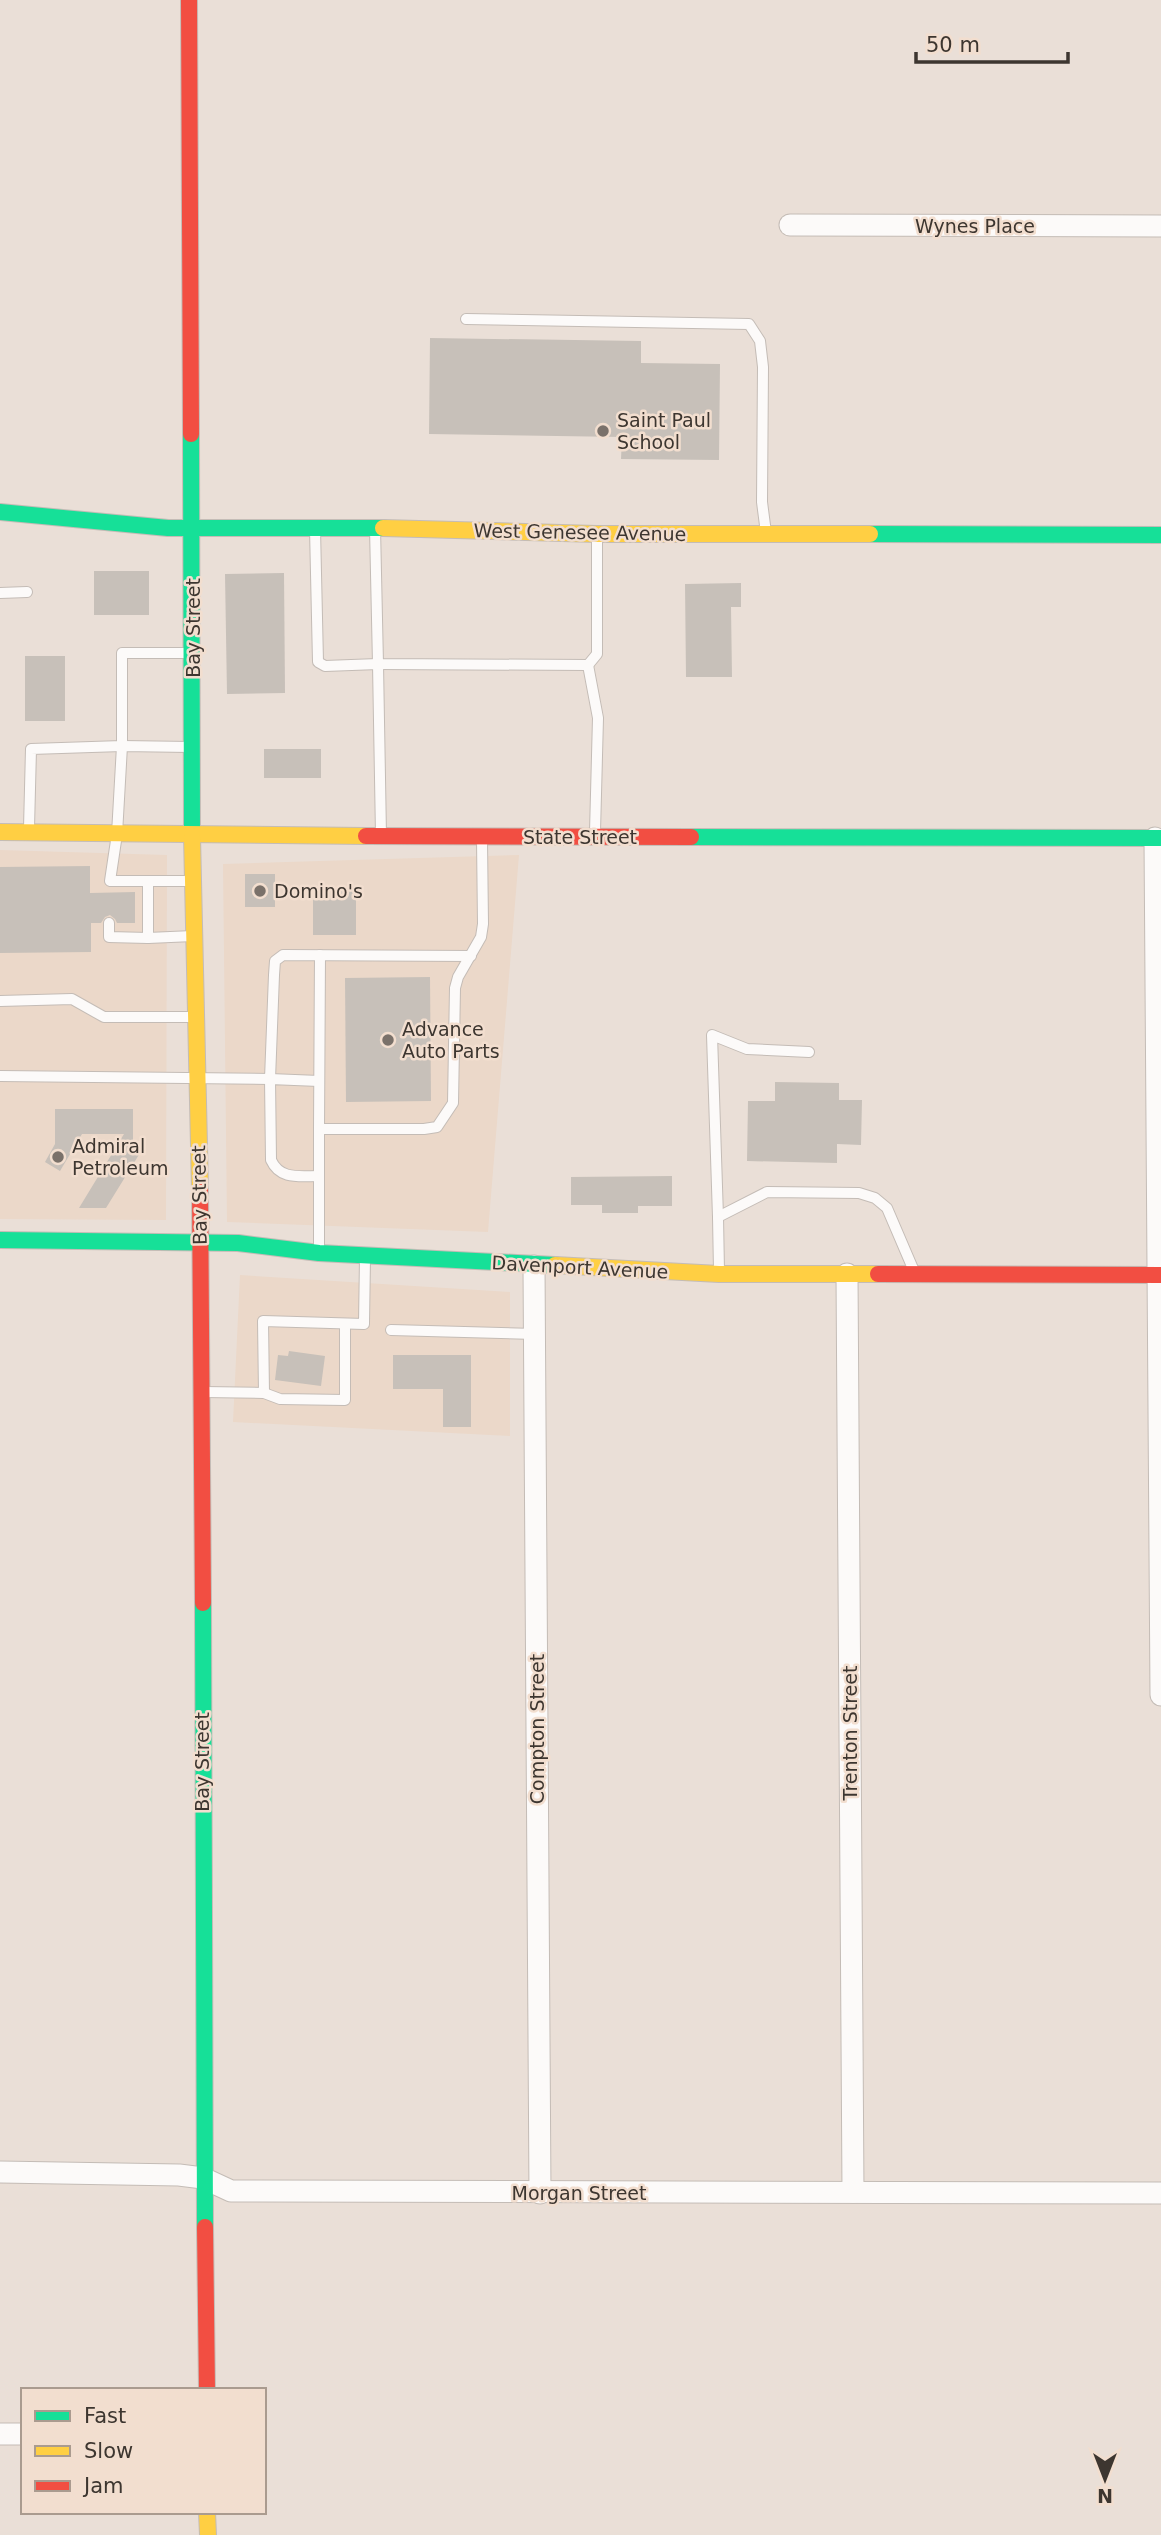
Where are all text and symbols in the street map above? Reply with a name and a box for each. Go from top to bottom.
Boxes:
scale bar [916,21,1068,65]
text: 50 m [926,33,980,57]
street label: Wynes Place [915,215,1035,237]
place label: Saint Paul School [617,409,711,453]
marker: Saint Paul School [595,423,611,439]
street label: West Genesee Avenue [473,519,687,545]
street label: Bay Street [182,578,204,678]
street label: State Street [523,826,637,848]
place label: Domino's [274,880,363,902]
marker: Domino's [252,883,268,899]
place label: Advance Auto Parts [402,1018,500,1062]
marker: Advance Auto Parts [380,1032,396,1048]
place label: Admiral Petroleum [72,1135,168,1179]
street label: Bay Street [187,1145,211,1245]
marker: Admiral Petroleum [50,1149,66,1165]
street label: Davenport Avenue [491,1251,669,1283]
street label: Compton Street [526,1654,548,1804]
street label: Trenton Street [839,1666,861,1801]
street label: Bay Street [191,1712,213,1812]
street label: Morgan Street [511,2182,647,2204]
legend [21,2388,266,2514]
text: Fast [84,2404,126,2428]
text: Slow [84,2439,133,2463]
north arrow [1070,2444,1140,2514]
text: Jam [82,2474,124,2498]
text: N [1097,2485,1113,2507]

